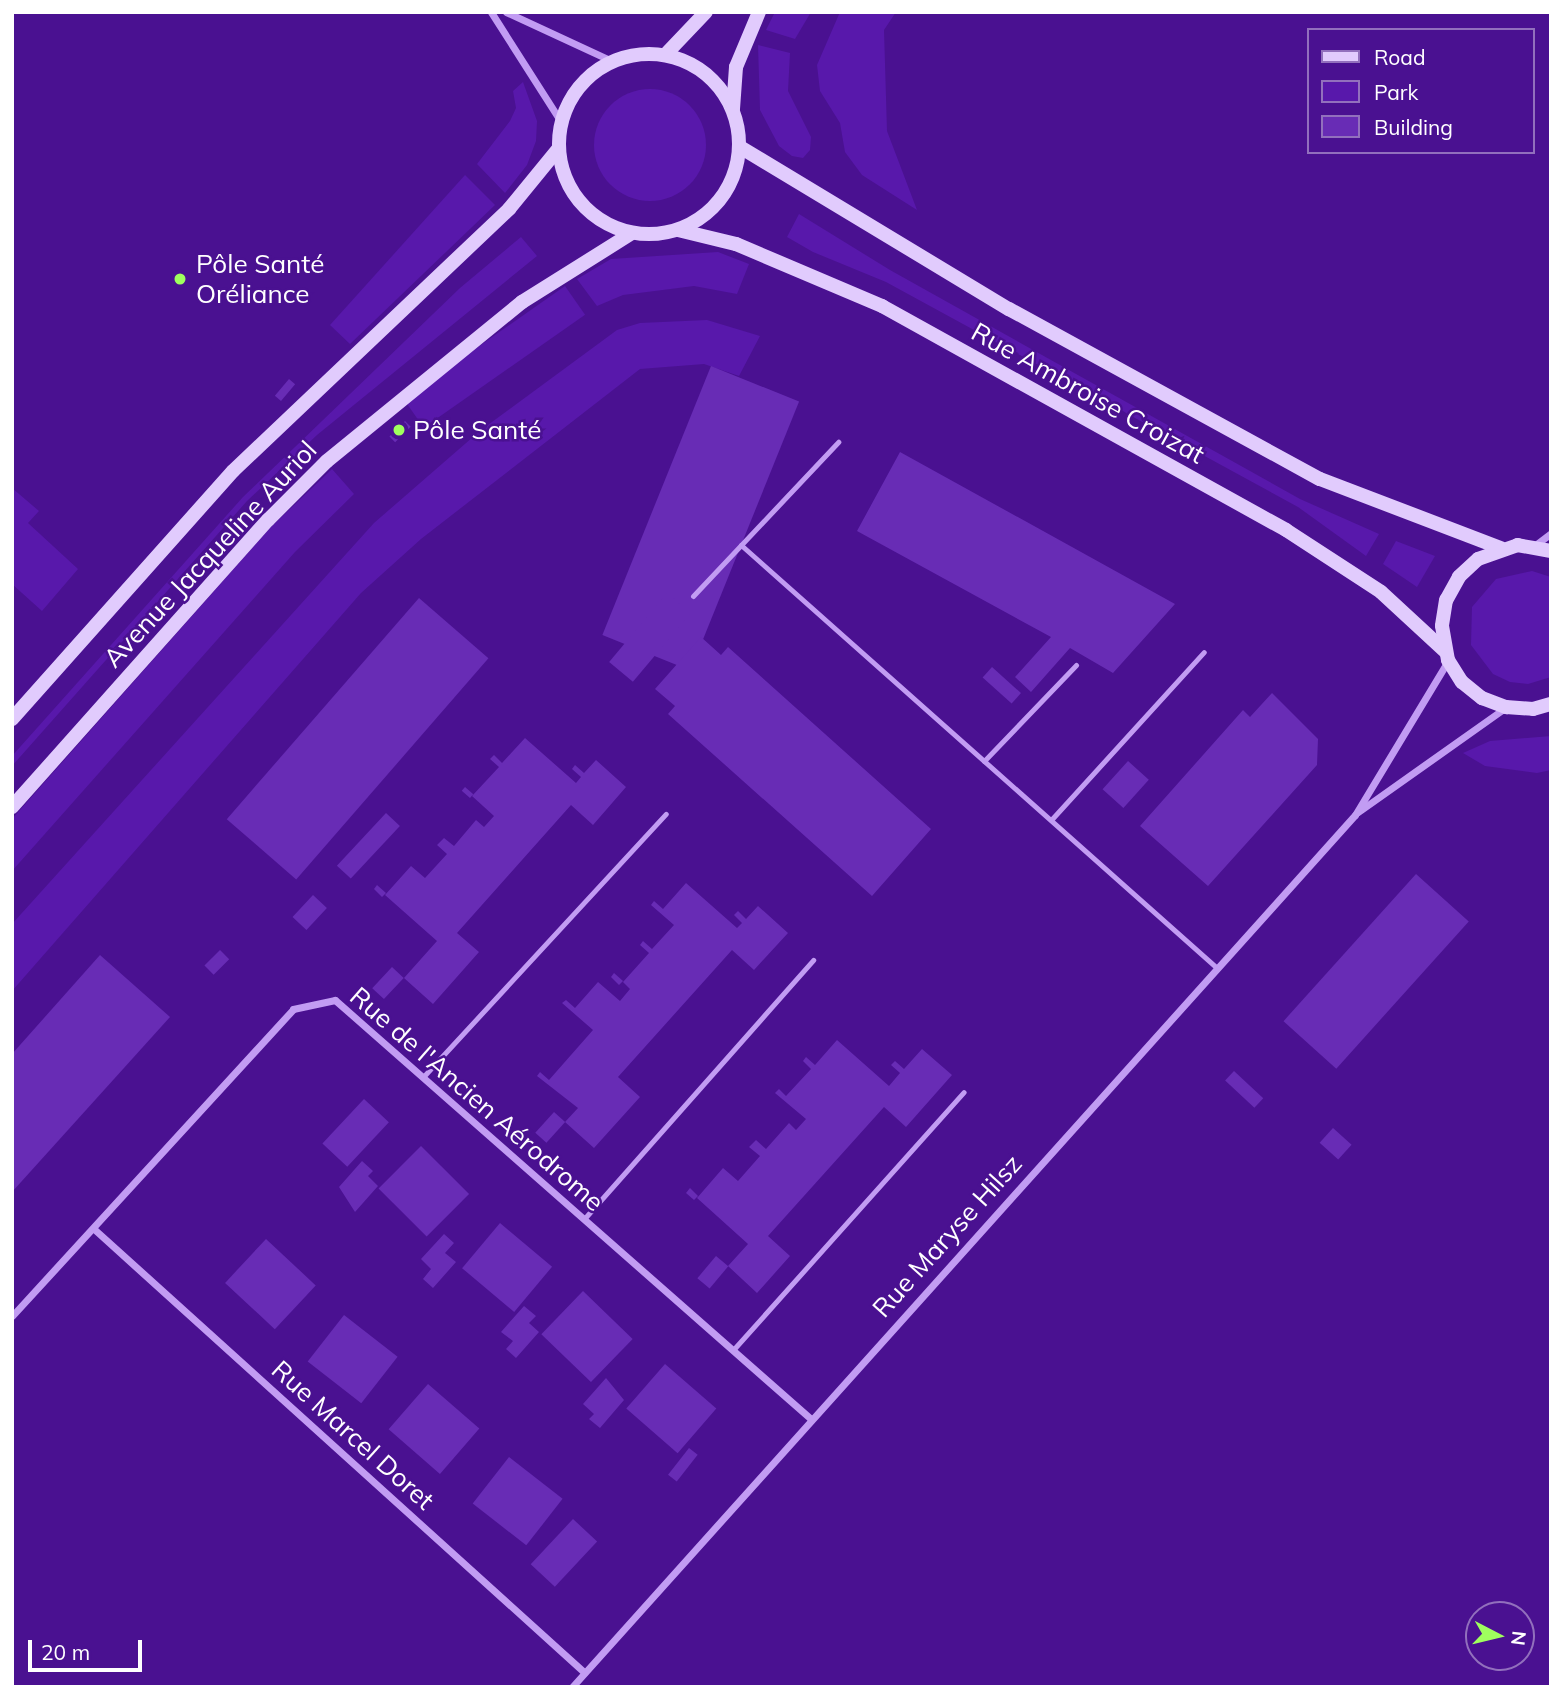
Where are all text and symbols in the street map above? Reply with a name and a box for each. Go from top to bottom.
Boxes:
legend [1308,28,1535,154]
text: Road [1374,44,1425,70]
text: Park [1374,79,1418,105]
text: Building [1374,114,1453,140]
place label: Pôle Santé Oréliance [196,248,324,310]
marker: Pôle Santé Oréliance [170,269,190,289]
street label: Rue Ambroise Croizat [966,316,1210,470]
place label: Pôle Santé [413,414,541,446]
marker: Pôle Santé [391,422,407,438]
street label: Avenue Jacqueline Auriol [97,434,323,674]
street label: Rue de l'Ancien Aérodrome [344,980,610,1218]
street label: Rue Maryse Hilsz [866,1148,1028,1324]
street label: Rue Marcel Doret [265,1354,441,1516]
north arrow [1465,1601,1535,1671]
scale bar [32,1626,145,1670]
text: N [1506,1630,1532,1647]
text: 20 m [41,1639,90,1665]

